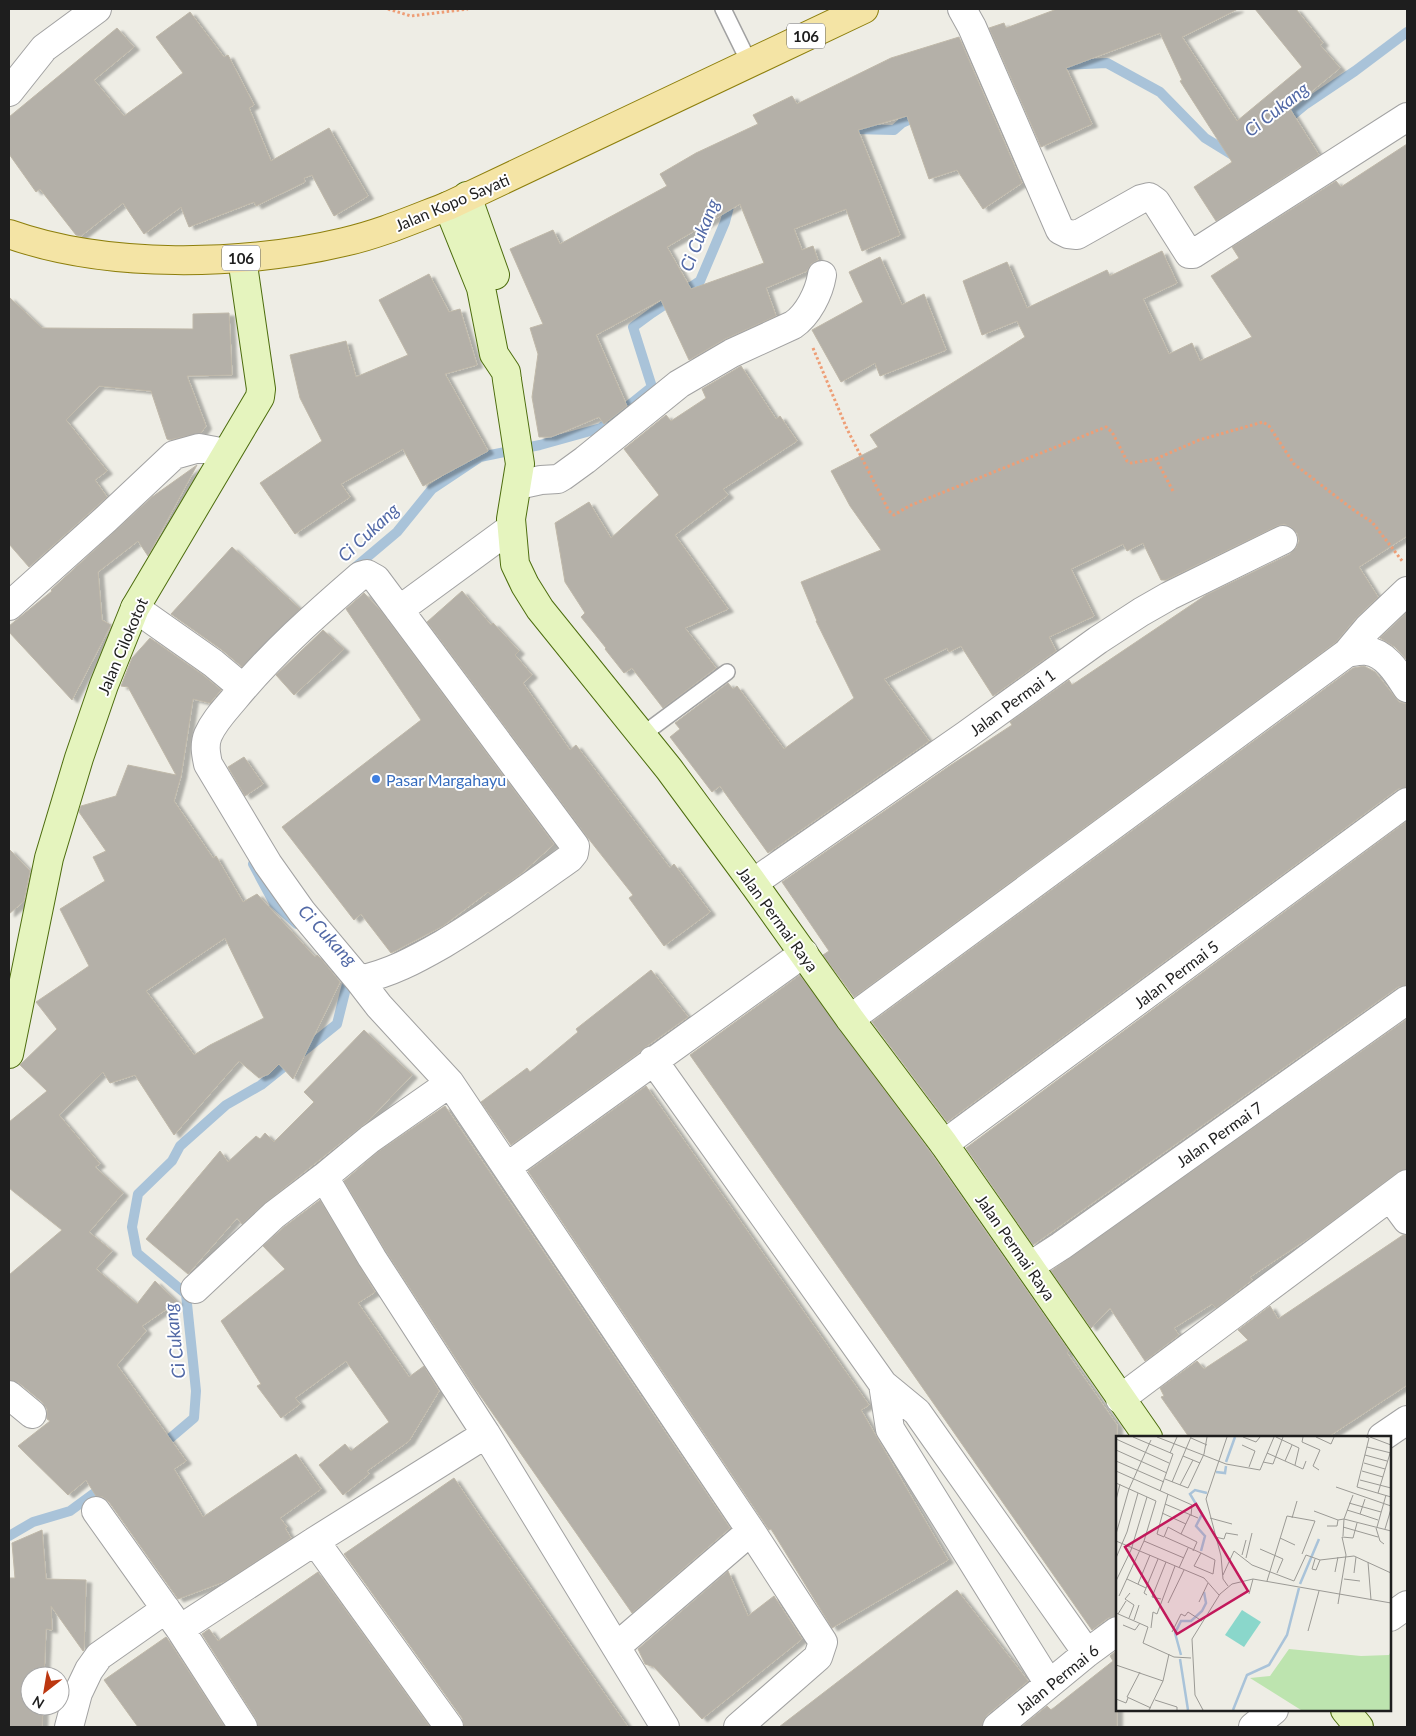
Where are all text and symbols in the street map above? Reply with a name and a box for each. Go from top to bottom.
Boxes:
road number: 106 [787,24,825,48]
water label: Ci Cukang [1239,77,1313,141]
street label: Jalan Kopo Sayati [392,169,512,235]
water label: Ci Cukang [675,195,723,274]
road number: 106 [222,246,260,270]
water label: Ci Cukang [333,498,403,566]
street label: Jalan Cilokotot [93,594,151,697]
street label: Jalan Permai 1 [966,665,1058,739]
place label: Pasar Margahayu [386,770,506,789]
marker: Pasar Margahayu [370,773,382,785]
street label: Jalan Permai Raya [733,863,823,975]
water label: Ci Cukang [294,900,362,970]
street label: Jalan Permai 5 [1130,936,1222,1012]
street label: Jalan Permai 7 [1172,1097,1266,1171]
street label: Jalan Permai Raya [972,1190,1060,1304]
water label: Ci Cukang [158,1302,190,1380]
inset map [1116,1436,1391,1711]
street label: Jalan Permai 6 [1012,1640,1102,1718]
north arrow [20,1666,70,1716]
text: N [29,1693,47,1713]

